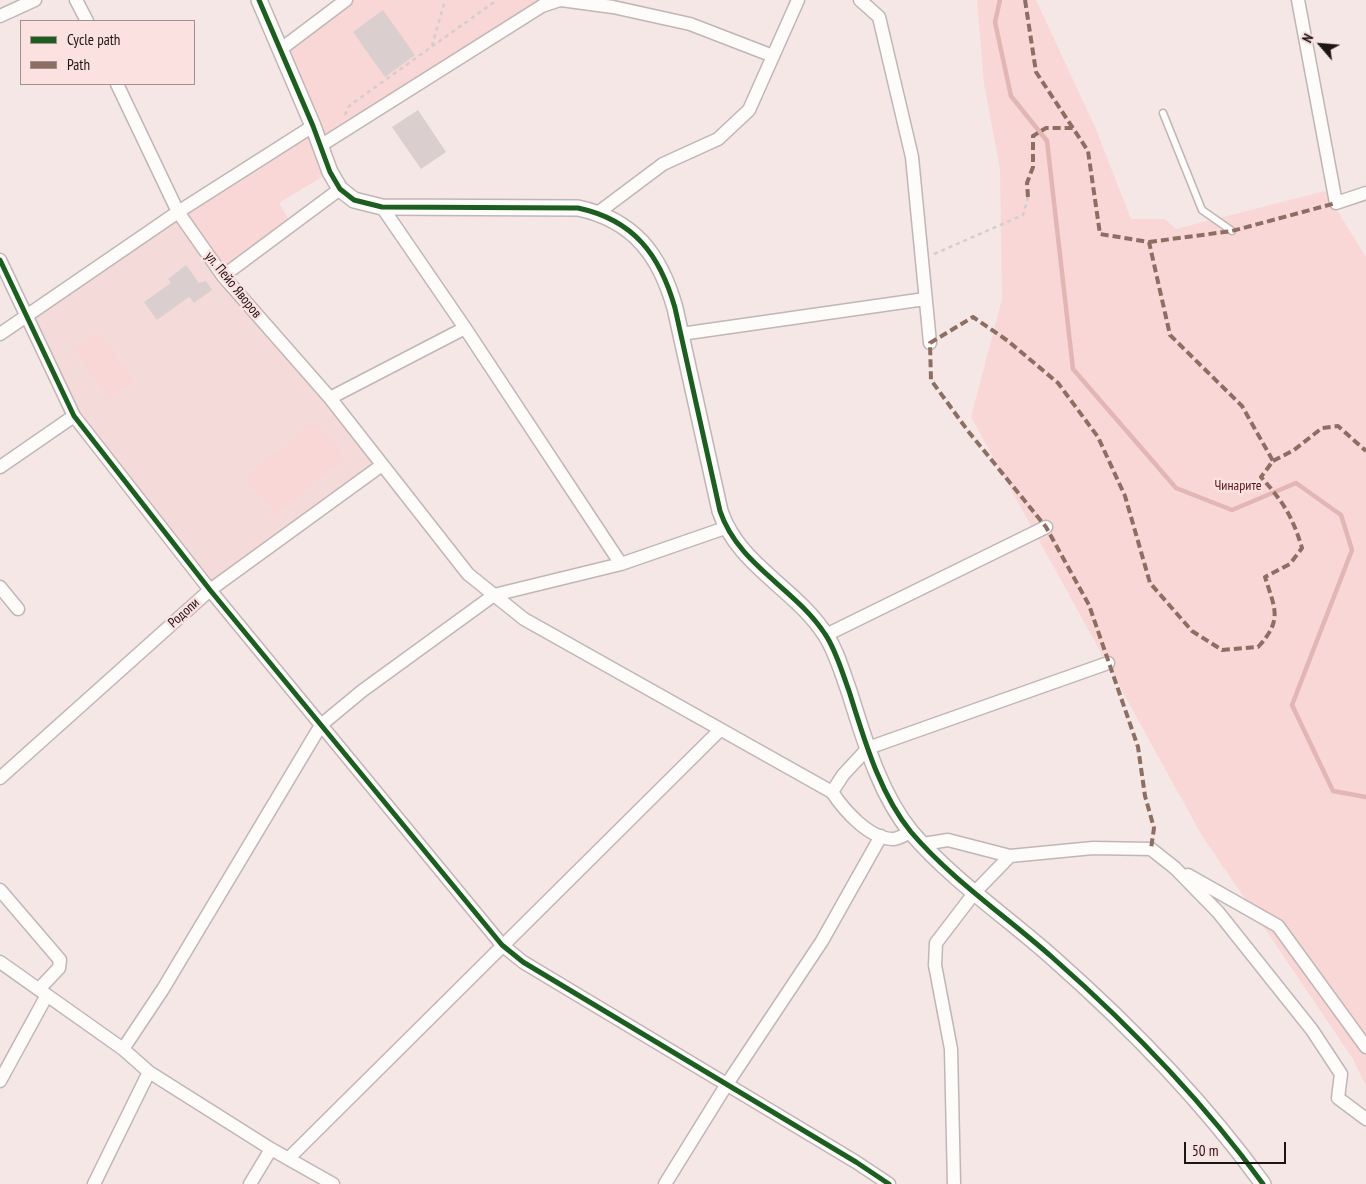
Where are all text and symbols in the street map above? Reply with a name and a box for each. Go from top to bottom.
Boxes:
legend [20,20,195,85]
north arrow [1296,20,1346,70]
text: Cycle path [67,30,120,49]
text: N [1298,31,1317,46]
text: Path [67,55,90,74]
street label: ул. Пейо Яворов [201,248,265,322]
park label: Чинарите [1215,478,1261,494]
street label: Родопи [165,595,203,631]
scale bar [1186,1132,1288,1164]
text: 50 m [1192,1141,1218,1160]

